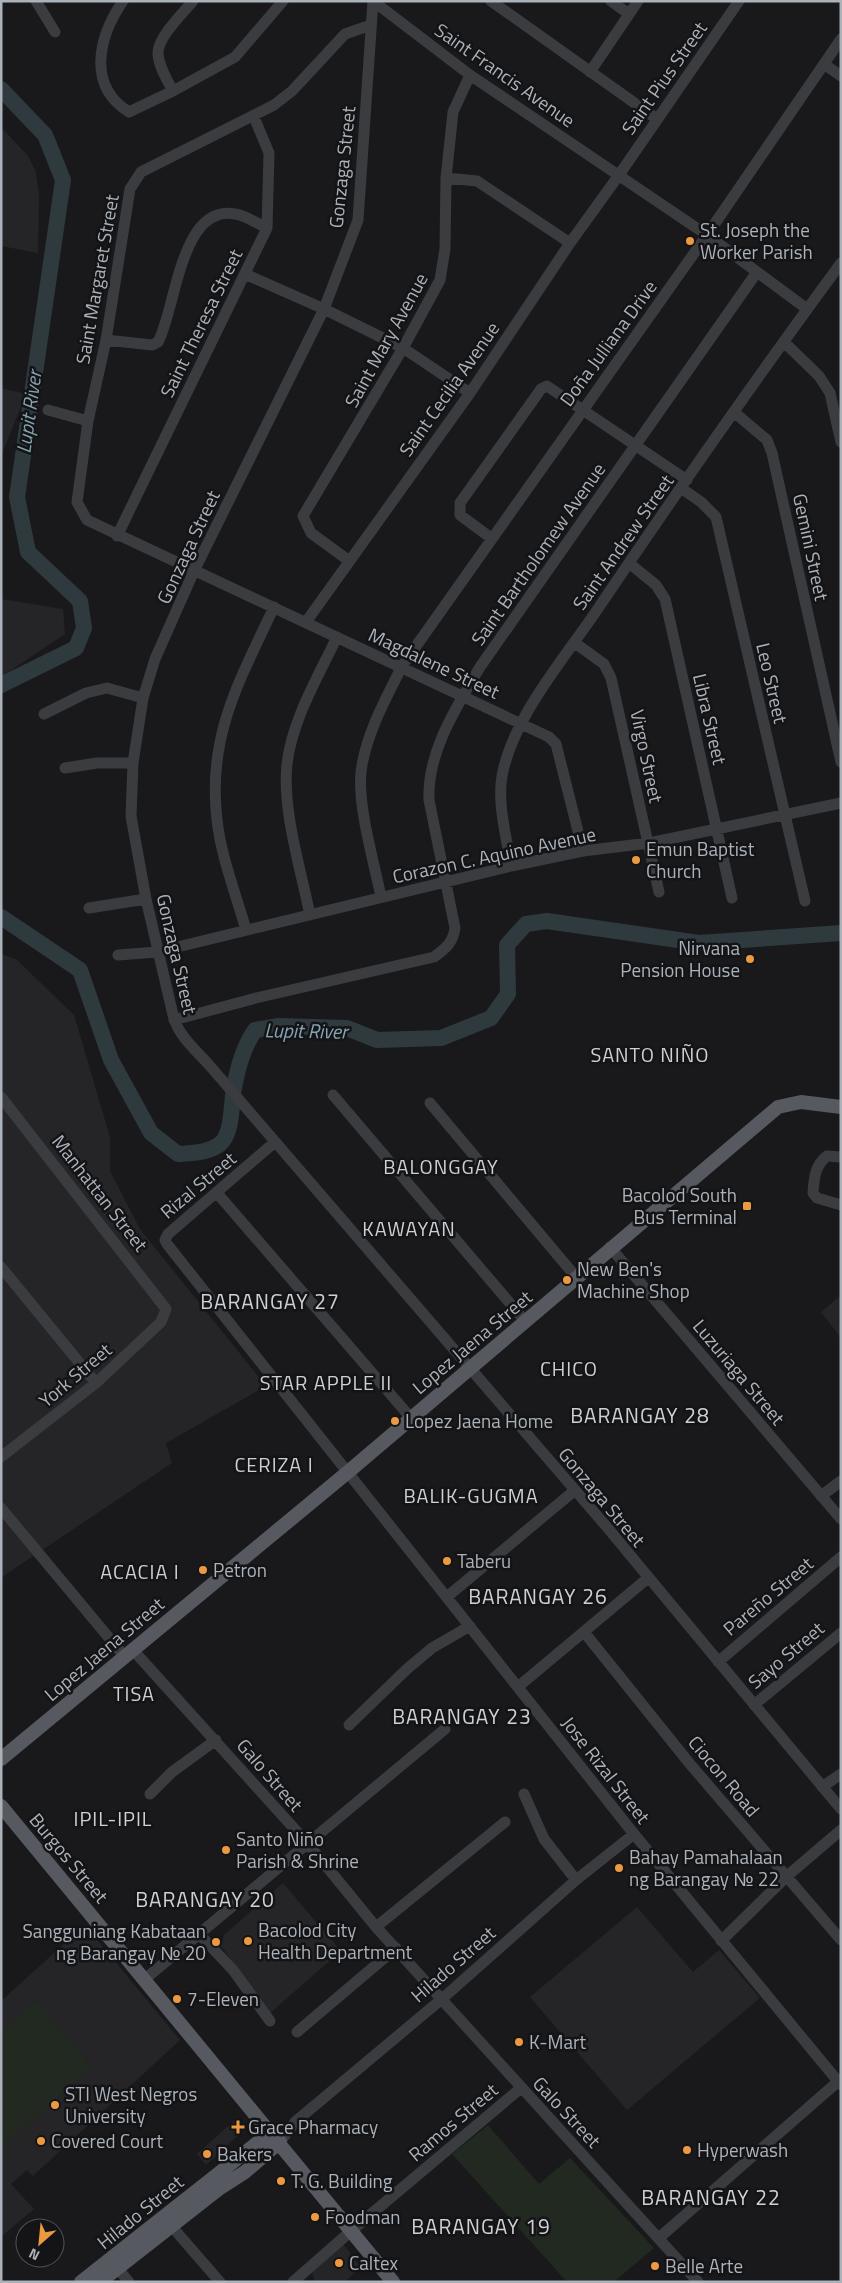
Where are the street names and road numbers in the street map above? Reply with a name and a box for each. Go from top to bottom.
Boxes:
street label: Saint Francis Avenue [429,15,581,134]
street label: Saint Pius Street [614,15,714,140]
street label: Gonzaga Street [321,104,362,229]
street label: Saint Margaret Street [67,191,126,366]
street label: Saint Theresa Street [152,243,249,402]
street label: Saint Mary Avenue [337,267,435,412]
street label: Doña Julliana Drive [552,274,663,412]
street label: Saint Cecilia Avenue [391,315,506,462]
street label: Saint Bartholomew Avenue [463,456,612,651]
street label: Saint Andrew Street [565,468,681,616]
street label: Gonzaga Street [149,485,227,608]
street label: Gemini Street [786,491,837,603]
street label: Magdalene Street [364,619,505,706]
street label: Leo Street [749,640,796,726]
street label: Libra Street [686,671,735,768]
street label: Virgo Street [623,707,672,806]
street label: Corazon C. Aquino Avenue [390,819,598,890]
street label: Gonzaga Street [150,891,205,1017]
street label: Manhattan Street [45,1128,156,1258]
street label: Rizal Street [153,1144,242,1225]
street label: Lopez Jaena Street [405,1282,538,1401]
street label: Luzuriaga Street [686,1312,793,1431]
street label: York Street [32,1335,118,1414]
street label: Gonzaga Street [552,1440,653,1553]
street label: Pareño Street [716,1549,819,1642]
street label: Lopez Jaena Street [37,1589,170,1708]
street label: Sayo Street [741,1614,830,1695]
street label: Jose Rizal Street [555,1710,658,1830]
street label: Ciocon Road [682,1729,767,1823]
street label: Galo Street [230,1732,311,1818]
street label: Burgos Street [23,1806,116,1909]
street label: Hilado Street [404,1918,502,2009]
street label: Galo Street [526,2069,608,2154]
street label: Ramos Street [402,2075,504,2168]
street label: Hilado Street [90,2167,190,2256]

